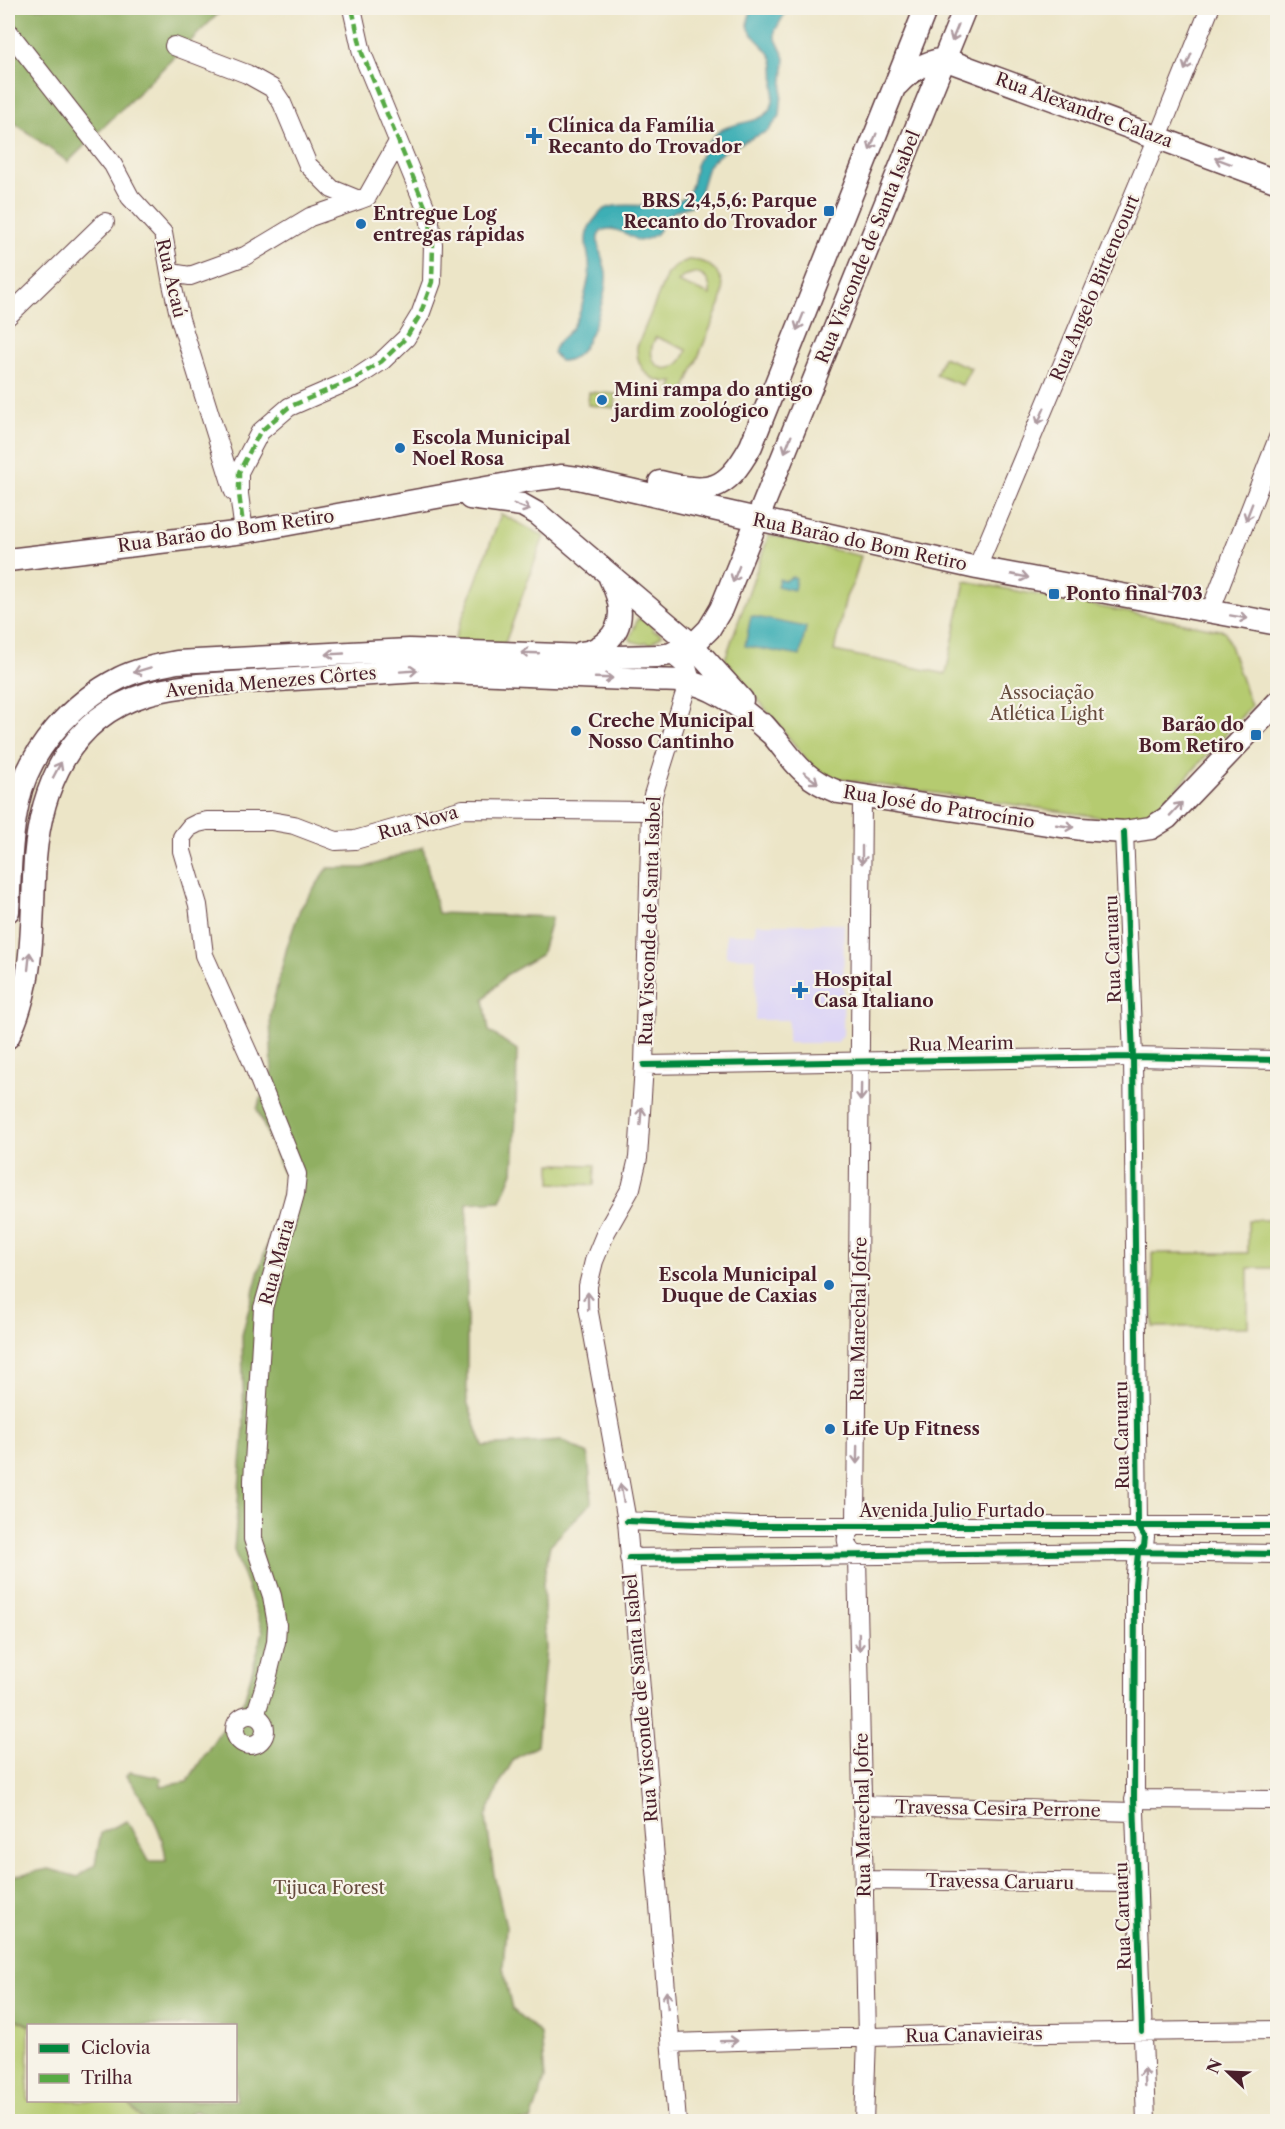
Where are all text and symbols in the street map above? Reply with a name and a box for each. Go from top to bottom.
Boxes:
one-way arrow [948,24,959,42]
one-way arrow [1182,52,1193,71]
street label: Rua Alexandre Calaza [992,68,1176,152]
place label: Clínica da Família Recanto do Trovador [548,115,742,158]
marker: Clínica da Família Recanto do Trovador [525,127,543,145]
street label: Rua Visconde de Santa Isabel [811,127,925,367]
one-way arrow [867,132,878,150]
one-way arrow [1214,155,1233,166]
place label: BRS 2,4,5,6: Parque Recanto do Trovador [623,190,817,233]
street label: Rua Angelo Bittencourt [1046,191,1145,385]
place label: Entregue Log entregas rápidas [373,203,525,246]
marker: BRS 2,4,5,6: Parque Recanto do Trovador [822,204,836,218]
marker: Entregue Log entregas rápidas [354,217,368,231]
street label: Rua Acaú [151,236,191,320]
one-way arrow [794,313,805,331]
place label: Mini rampa do antigo jardim zoológico [610,379,813,422]
marker: Mini rampa do antigo jardim zoológico [595,393,609,407]
one-way arrow [1035,407,1046,425]
place label: Escola Municipal Noel Rosa [412,427,570,470]
one-way arrow [782,434,793,453]
marker: Escola Municipal Noel Rosa [393,441,407,455]
one-way arrow [513,502,531,513]
one-way arrow [1242,502,1253,521]
street label: Rua Barão do Bom Retiro [116,505,336,557]
street label: Rua Barão do Bom Retiro [751,509,969,575]
one-way arrow [729,564,740,582]
one-way arrow [1010,571,1029,582]
place label: Ponto final 703 [1066,583,1203,605]
marker: Ponto final 703 [1047,587,1061,601]
one-way arrow [1229,612,1249,623]
one-way arrow [326,648,346,659]
one-way arrow [521,648,541,659]
street label: Avenida Menezes Côrtes [164,662,377,702]
one-way arrow [133,666,152,677]
one-way arrow [398,666,418,677]
one-way arrow [593,672,613,684]
park label: Associação Atlética Light [989,682,1105,725]
place label: Creche Municipal Nosso Cantinho [588,710,754,753]
place label: Barão do Bom Retiro [1139,714,1244,757]
marker: Creche Municipal Nosso Cantinho [569,724,583,738]
marker: Barão do Bom Retiro [1249,728,1263,742]
one-way arrow [52,761,63,779]
one-way arrow [802,771,818,784]
street label: Rua José do Patrocínio [842,781,1036,833]
street label: Rua Visconde de Santa Isabel [635,796,665,1046]
street label: Rua Nova [376,801,461,845]
one-way arrow [1168,802,1183,817]
one-way arrow [1055,821,1075,832]
one-way arrow [856,845,868,865]
street label: Rua Caruaru [1100,894,1126,1004]
one-way arrow [24,952,35,972]
place label: Hospital Casa Italiano [814,969,934,1012]
marker: Hospital Casa Italiano [791,981,809,999]
street label: Rua Mearim [908,1032,1014,1056]
one-way arrow [855,1082,867,1102]
one-way arrow [635,1107,646,1127]
street label: Rua Maria [255,1216,299,1308]
street label: Rua Marechal Jofre [847,1237,871,1401]
place label: Escola Municipal Duque de Caxias [659,1264,817,1307]
marker: Escola Municipal Duque de Caxias [822,1278,836,1292]
one-way arrow [582,1291,594,1311]
street label: Rua Caruaru [1110,1381,1134,1489]
place label: Life Up Fitness [842,1418,980,1440]
marker: Life Up Fitness [823,1422,837,1436]
one-way arrow [851,1445,863,1465]
one-way arrow [616,1483,627,1503]
street label: Avenida Julio Furtado [858,1500,1045,1522]
street label: Rua Visconde de Santa Isabel [619,1573,663,1823]
one-way arrow [853,1631,864,1651]
street label: Rua Marechal Jofre [851,1733,875,1897]
street label: Travessa Cesira Perrone [895,1796,1101,1822]
street label: Rua Caruaru [1110,1861,1136,1971]
street label: Travessa Caruaru [926,1870,1074,1894]
park label: Tijuca Forest [273,1877,386,1899]
one-way arrow [661,1991,672,2011]
street label: Rua Canavieiras [905,2023,1043,2047]
legend [27,2024,237,2102]
one-way arrow [719,2036,739,2047]
text: Ciclovia [81,2037,151,2059]
north arrow [1198,2042,1258,2102]
text: N [1202,2056,1226,2076]
text: Trilha [81,2067,133,2089]
one-way arrow [1139,2067,1150,2087]

